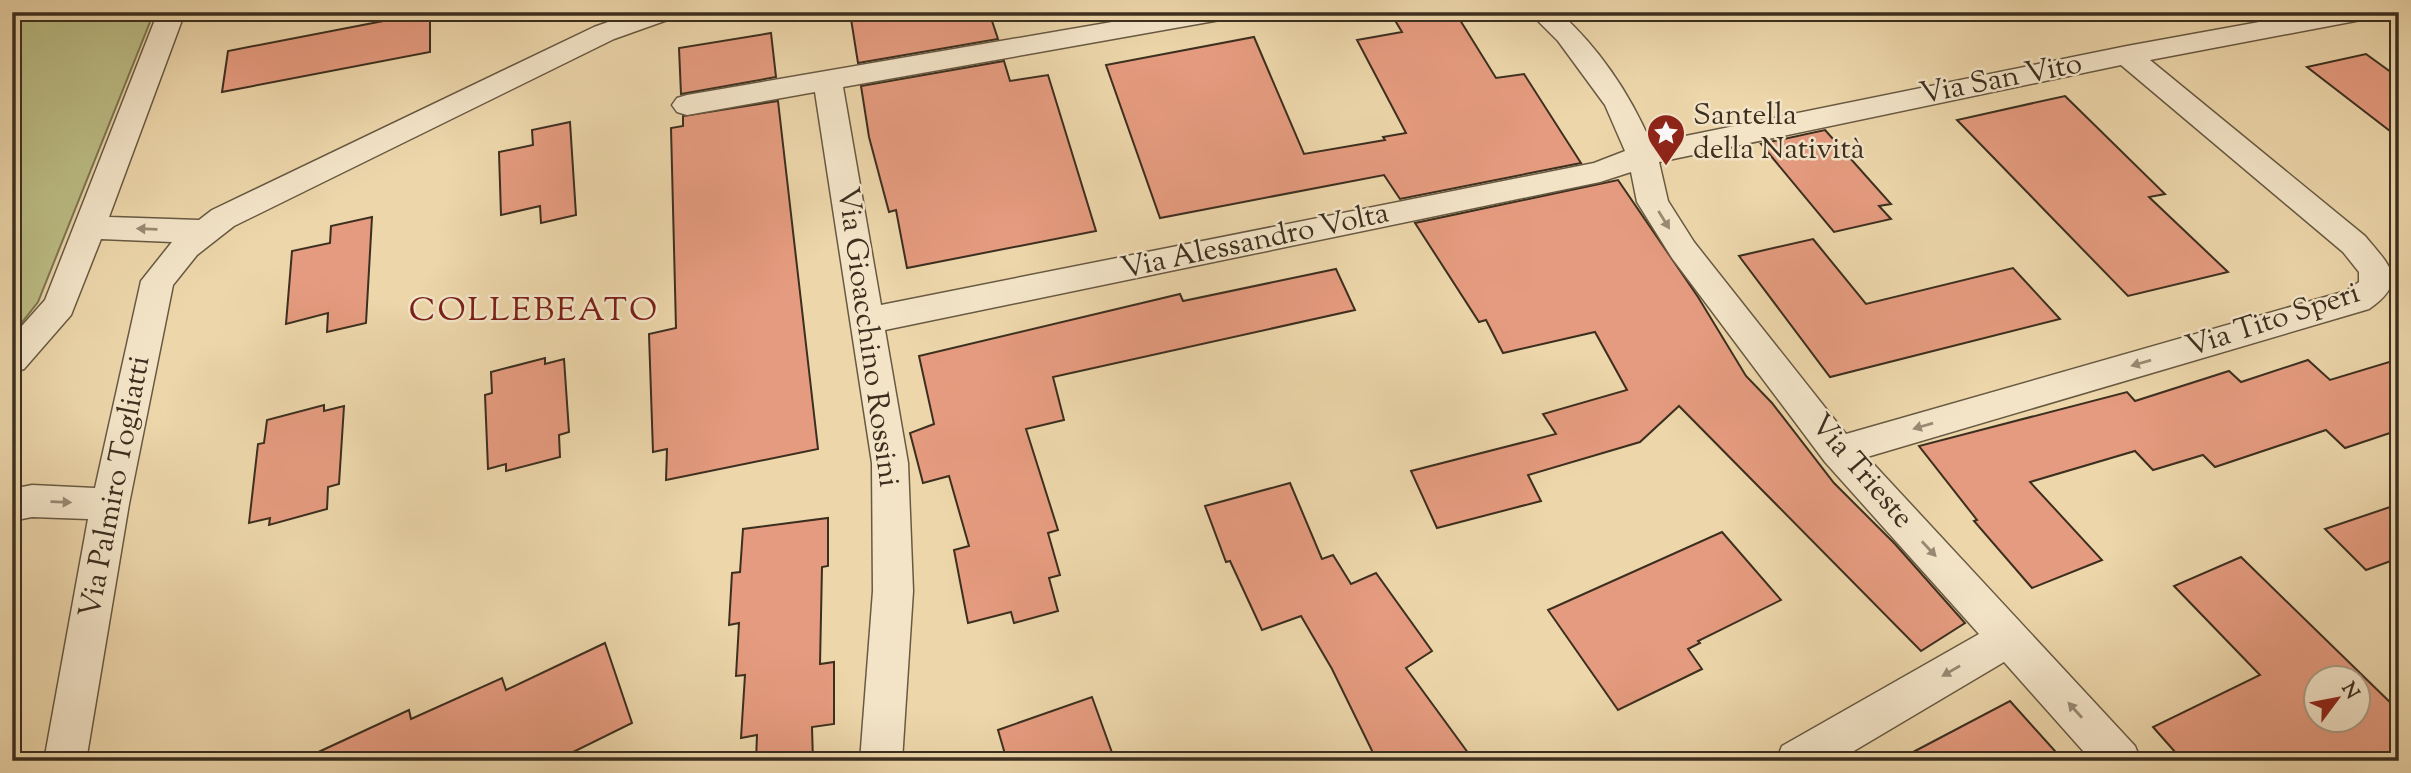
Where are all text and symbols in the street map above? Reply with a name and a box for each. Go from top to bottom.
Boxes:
street label: Via San Vito [1916,43,2086,117]
place label: Santella della Natività [1693,95,1865,172]
place icon: Santella della Natività [1645,112,1687,167]
street label: Via Gioacchino Rossini [825,184,909,490]
street label: Via Alessandro Volta [1117,193,1393,291]
one-way arrow [1658,210,1671,229]
one-way arrow [136,224,158,235]
street label: Via Tito Speri [2181,273,2365,369]
district label: COLLEBEATO [409,288,659,336]
street label: Via Palmiro Togliatti [70,352,162,622]
one-way arrow [2130,358,2151,368]
street label: Via Trieste [1799,405,1923,539]
one-way arrow [1912,422,1933,432]
one-way arrow [50,497,72,508]
one-way arrow [1921,540,1937,557]
north arrow [2302,664,2372,734]
one-way arrow [1942,665,1961,678]
text: N [2334,678,2365,705]
one-way arrow [2068,701,2084,718]

